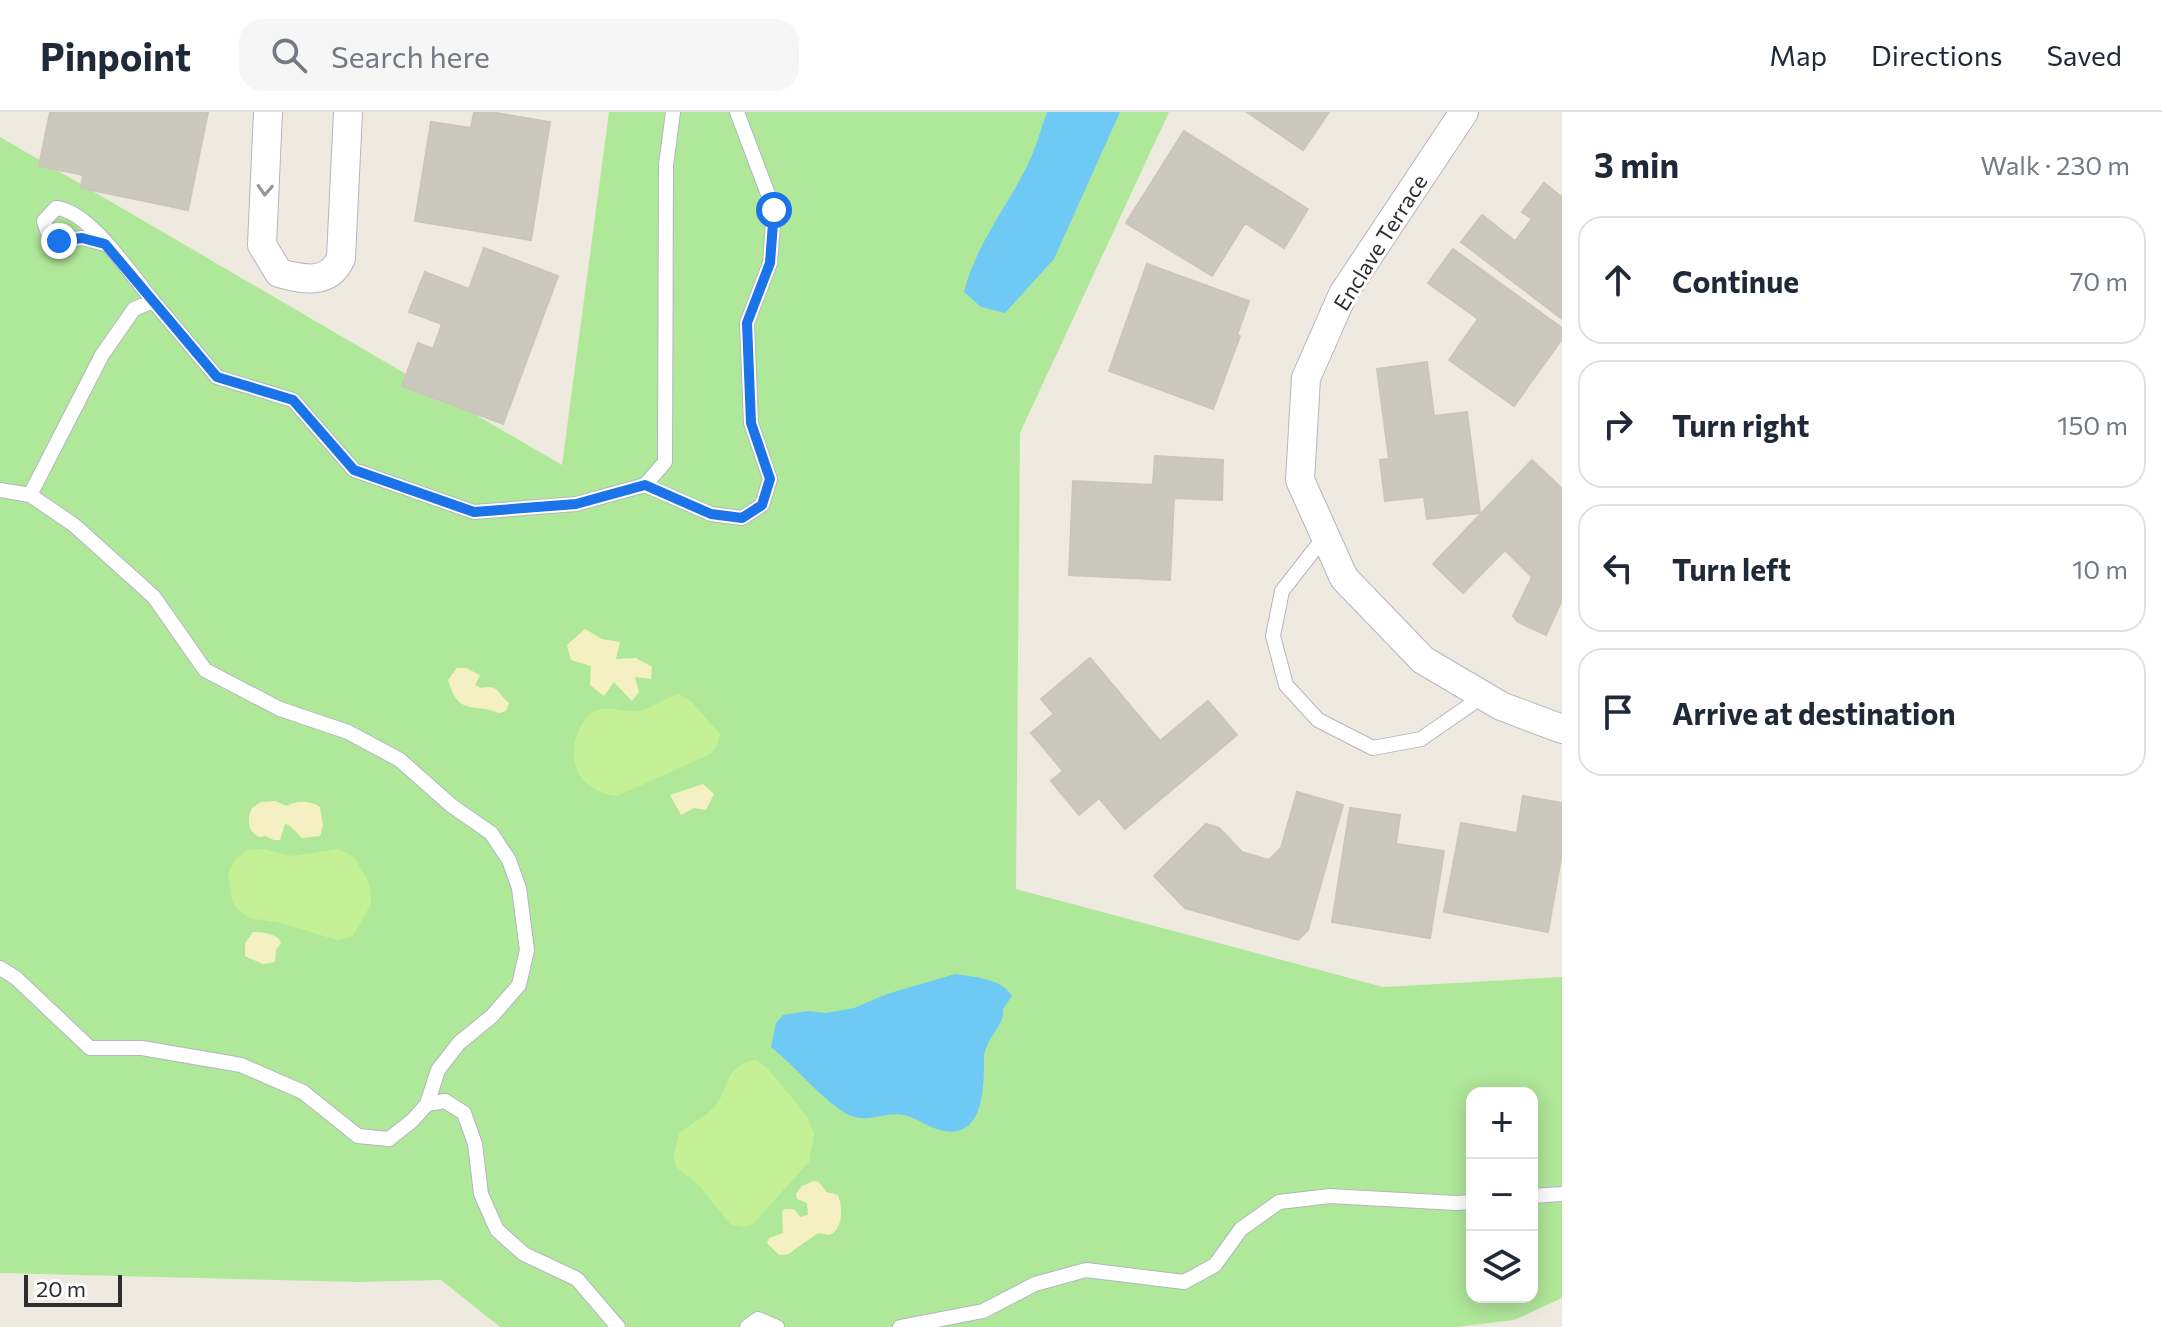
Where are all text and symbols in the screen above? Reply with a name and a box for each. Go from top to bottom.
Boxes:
search box [239,19,799,91]
text: Pinpoint [40,32,191,79]
icon: search [267,33,311,77]
text: Search here [331,37,490,74]
text: Map [1769,38,1827,72]
text: Directions [1871,38,2002,72]
text: Saved [2046,38,2122,72]
text: 3 min [1594,143,1679,185]
text: Walk · 230 m [1981,149,2130,180]
street label: Enclave Terrace [1327,169,1433,315]
one-way arrow [257,184,274,197]
route start [756,192,792,228]
route end [41,223,77,259]
icon: ahead [1596,258,1640,302]
text: Continue [1672,262,1799,299]
text: 70 m [2070,265,2128,296]
icon: right [1596,402,1640,446]
text: Turn right [1672,406,1809,443]
text: 150 m [2057,409,2128,440]
icon: left [1596,546,1640,590]
text: Turn left [1672,550,1791,587]
text: 10 m [2072,553,2128,584]
icon: arrive [1596,690,1640,734]
text: Arrive at destination [1672,694,1956,731]
map controls [1466,1087,1538,1303]
button: + [1466,1087,1538,1159]
button: − [1466,1159,1538,1231]
button: layers [1466,1231,1538,1303]
scale bar [24,1271,122,1307]
text: 20 m [36,1275,86,1302]

